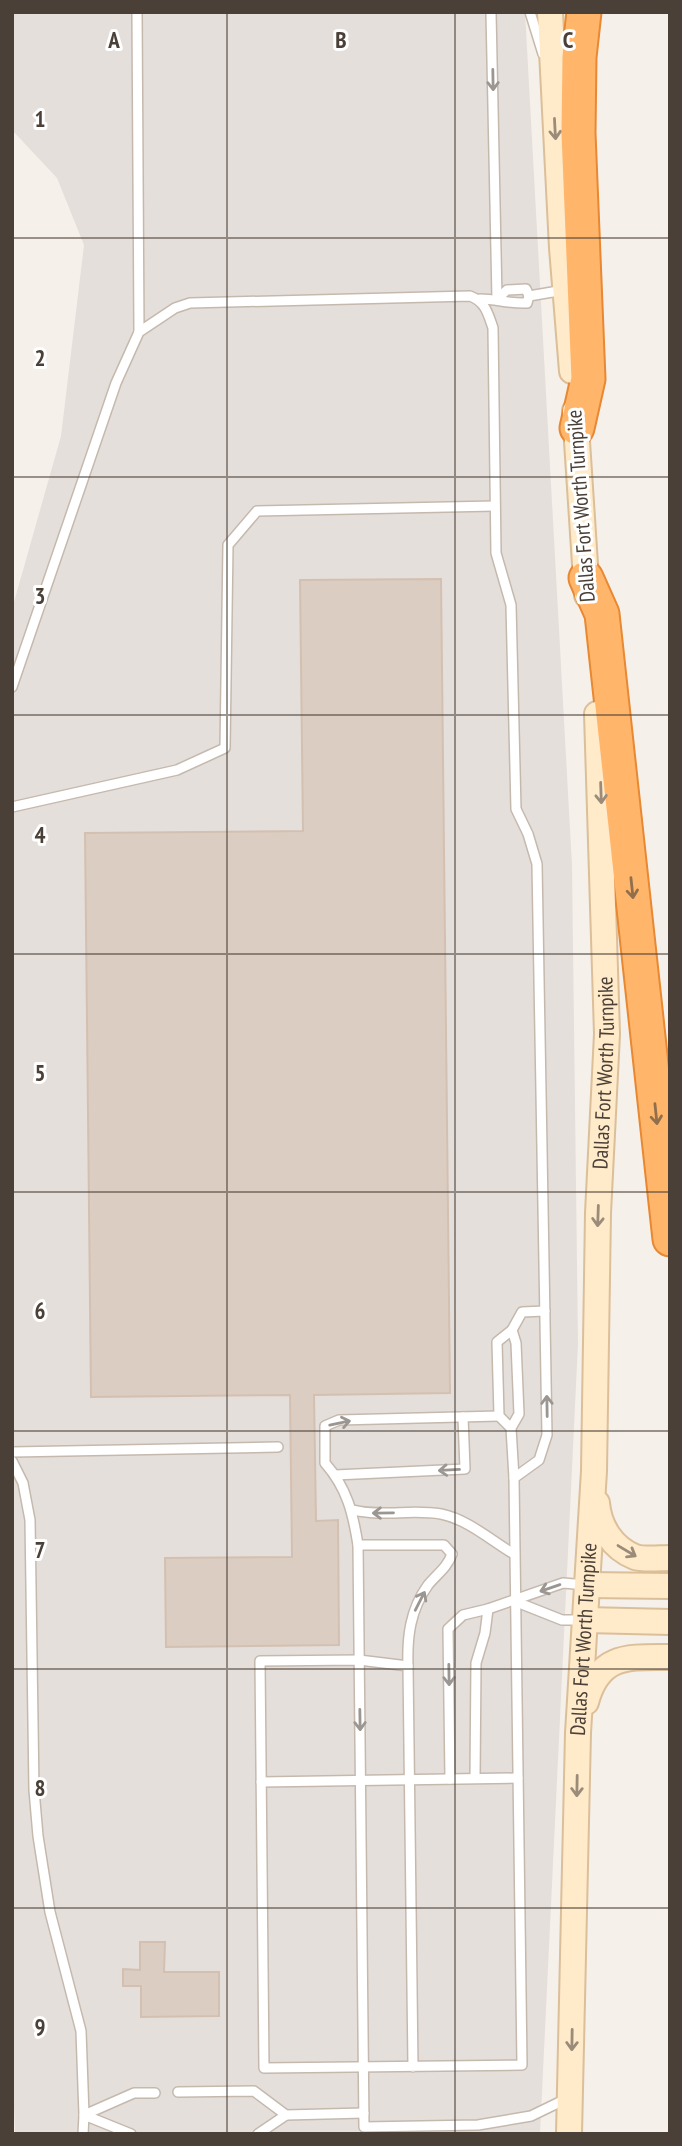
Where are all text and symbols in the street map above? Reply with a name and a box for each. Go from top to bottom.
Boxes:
text: A [107,25,120,54]
text: B [335,25,347,54]
text: C [563,25,574,54]
one-way arrow [486,69,500,92]
text: 1 [35,104,46,133]
one-way arrow [549,118,562,141]
text: 2 [35,343,46,372]
street label: Dallas Fort Worth Turnpike [560,409,601,603]
text: 3 [35,581,46,610]
one-way arrow [594,781,608,804]
text: 4 [35,820,46,849]
one-way arrow [625,876,638,899]
street label: Dallas Fort Worth Turnpike [586,976,620,1170]
text: 5 [35,1058,46,1087]
one-way arrow [650,1102,663,1125]
one-way arrow [592,1204,605,1227]
text: 6 [35,1296,46,1325]
one-way arrow [540,1395,554,1418]
one-way arrow [328,1415,351,1429]
one-way arrow [437,1463,460,1476]
one-way arrow [372,1507,395,1520]
text: 7 [35,1535,46,1564]
street label: Dallas Fort Worth Turnpike [564,1542,603,1736]
one-way arrow [617,1544,637,1558]
one-way arrow [540,1583,562,1595]
one-way arrow [414,1591,427,1612]
one-way arrow [442,1663,455,1686]
one-way arrow [353,1708,366,1731]
text: 8 [35,1773,46,1802]
one-way arrow [571,1774,584,1797]
text: 9 [35,2012,46,2041]
one-way arrow [566,2028,579,2051]

